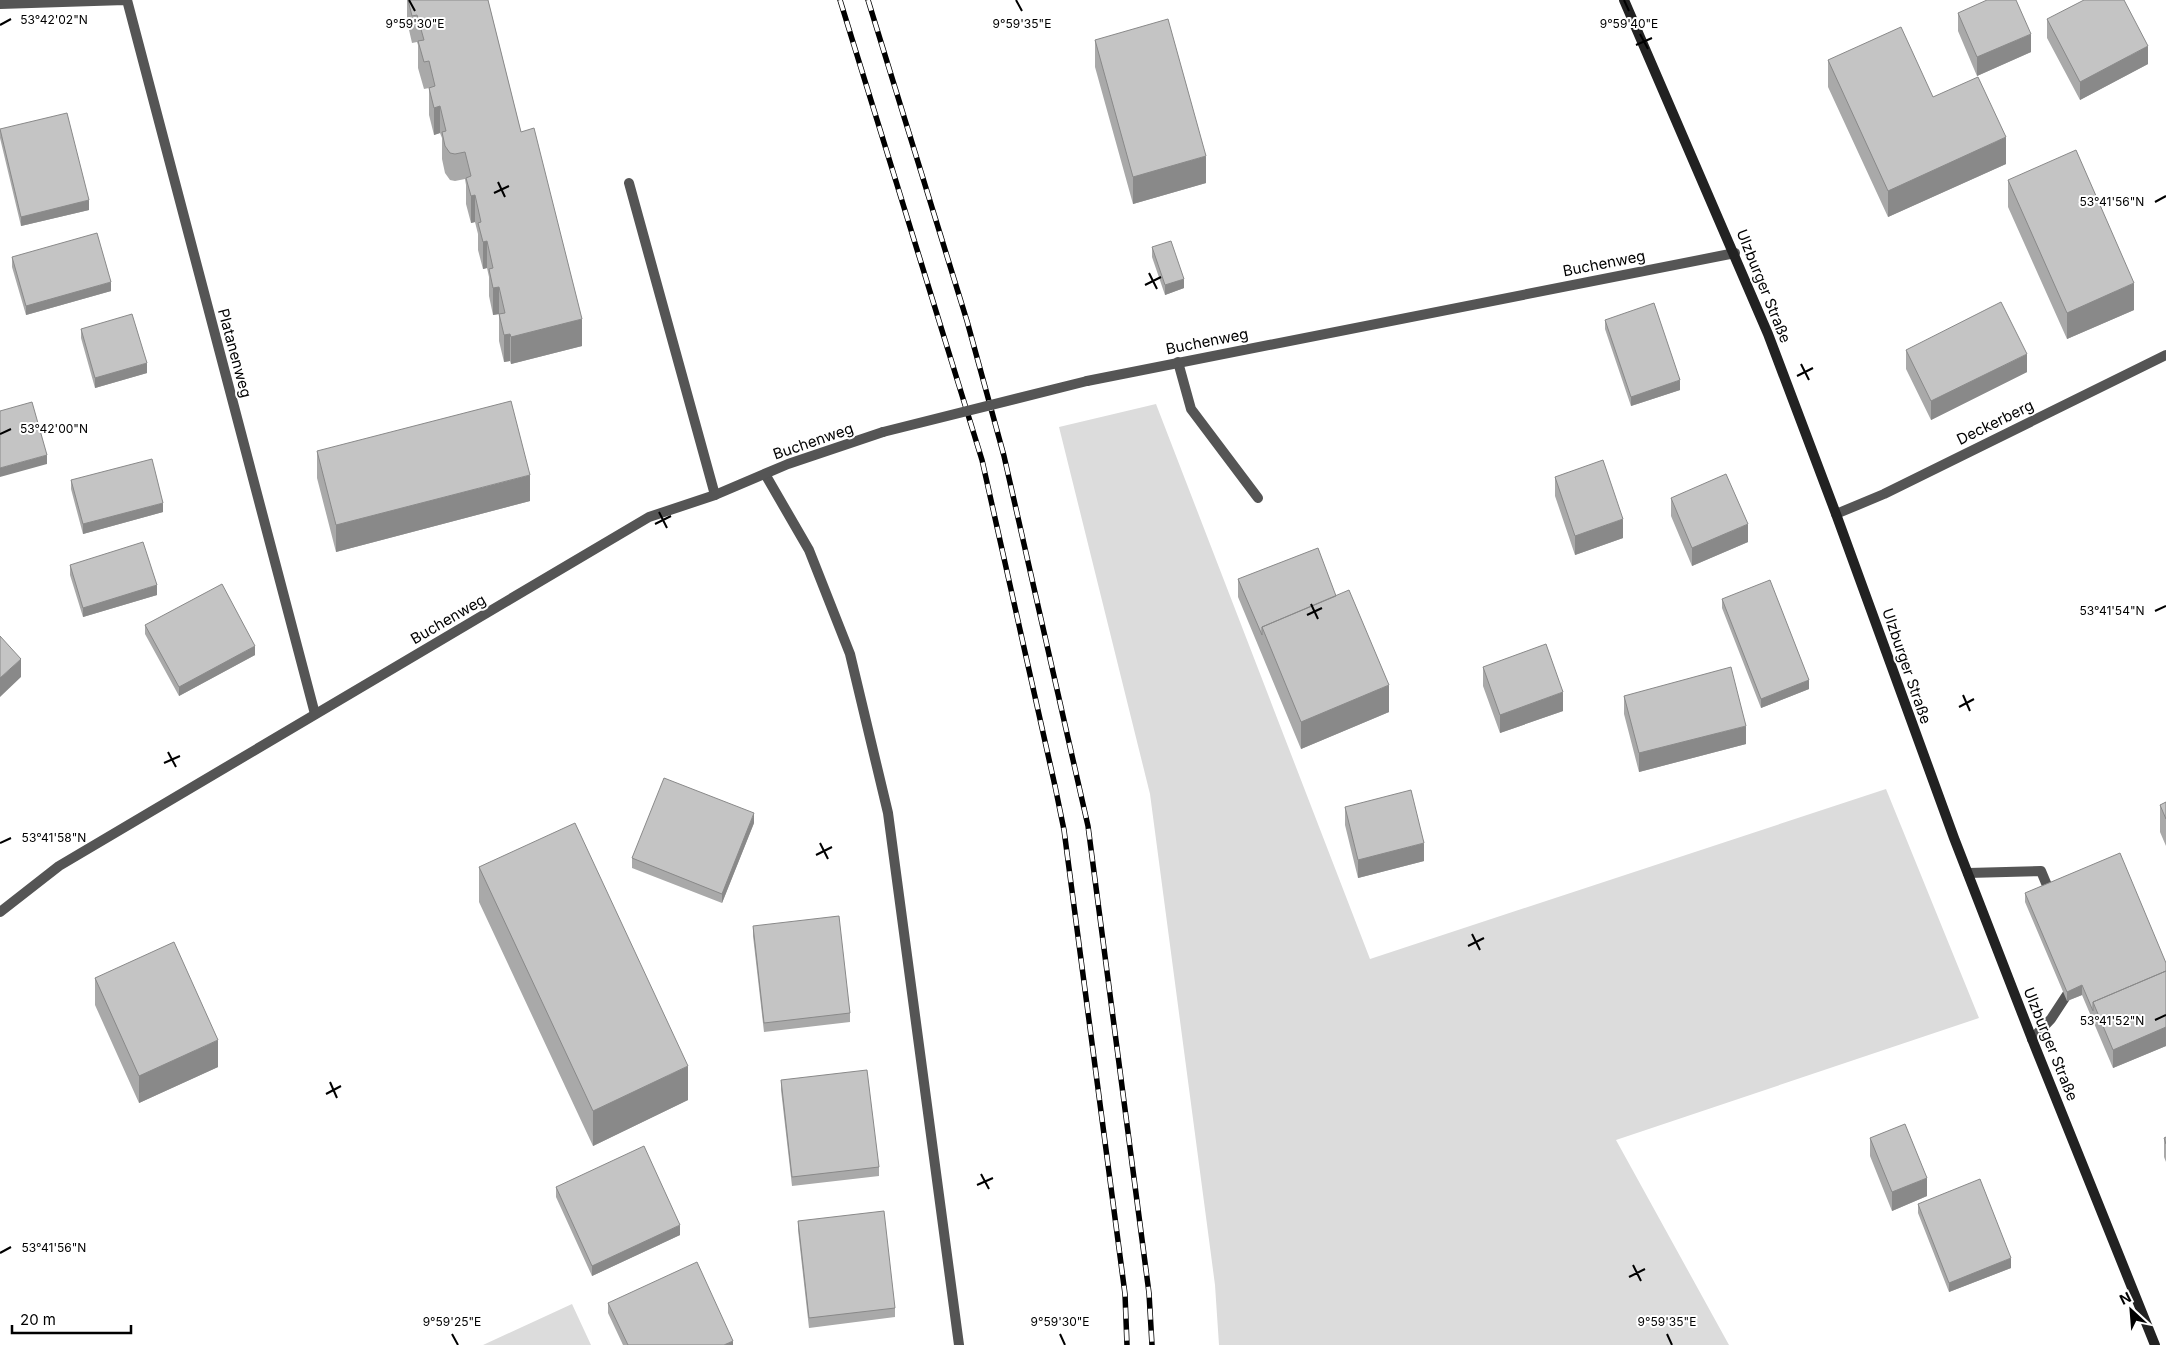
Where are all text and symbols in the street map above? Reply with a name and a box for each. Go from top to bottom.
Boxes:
text: 53°42'02"N [20,12,88,27]
text: 9°59'30"E [385,16,445,31]
text: 9°59'35"E [993,16,1051,31]
text: 9°59'40"E [1600,16,1658,31]
text: 53°41'56"N [2080,194,2144,209]
street label: Ulzburger Straße [1733,226,1795,346]
street label: Buchenweg [1561,246,1647,280]
street label: Platanenweg [214,306,256,400]
street label: Buchenweg [1164,324,1250,358]
street label: Deckerberg [1953,395,2037,449]
street label: Buchenweg [770,418,856,464]
text: 53°42'00"N [20,421,88,436]
street label: Buchenweg [407,590,489,648]
text: 53°41'54"N [2079,603,2145,618]
street label: Ulzburger Straße [1878,606,1936,726]
text: 53°41'58"N [22,830,86,845]
street label: Ulzburger Straße [2020,984,2082,1104]
text: 53°41'52"N [2080,1013,2144,1028]
text: 53°41'56"N [22,1240,86,1255]
north arrow [2106,1285,2156,1335]
text: N [2117,1288,2134,1308]
scale bar [12,1302,131,1334]
text: 20 m [20,1310,56,1329]
text: 9°59'25"E [423,1314,481,1329]
text: 9°59'30"E [1030,1314,1090,1329]
text: 9°59'35"E [1638,1314,1696,1329]

